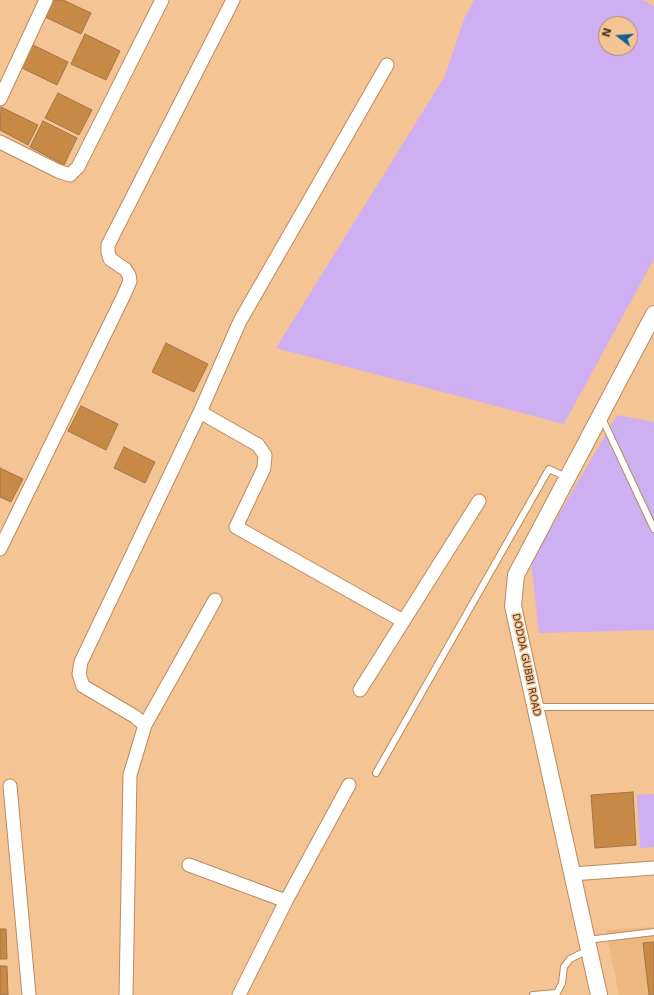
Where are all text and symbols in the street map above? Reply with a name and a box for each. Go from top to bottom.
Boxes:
north arrow [598,16,638,56]
text: N [599,26,615,39]
street label: DODDA GUBBI ROAD [509,612,543,718]

